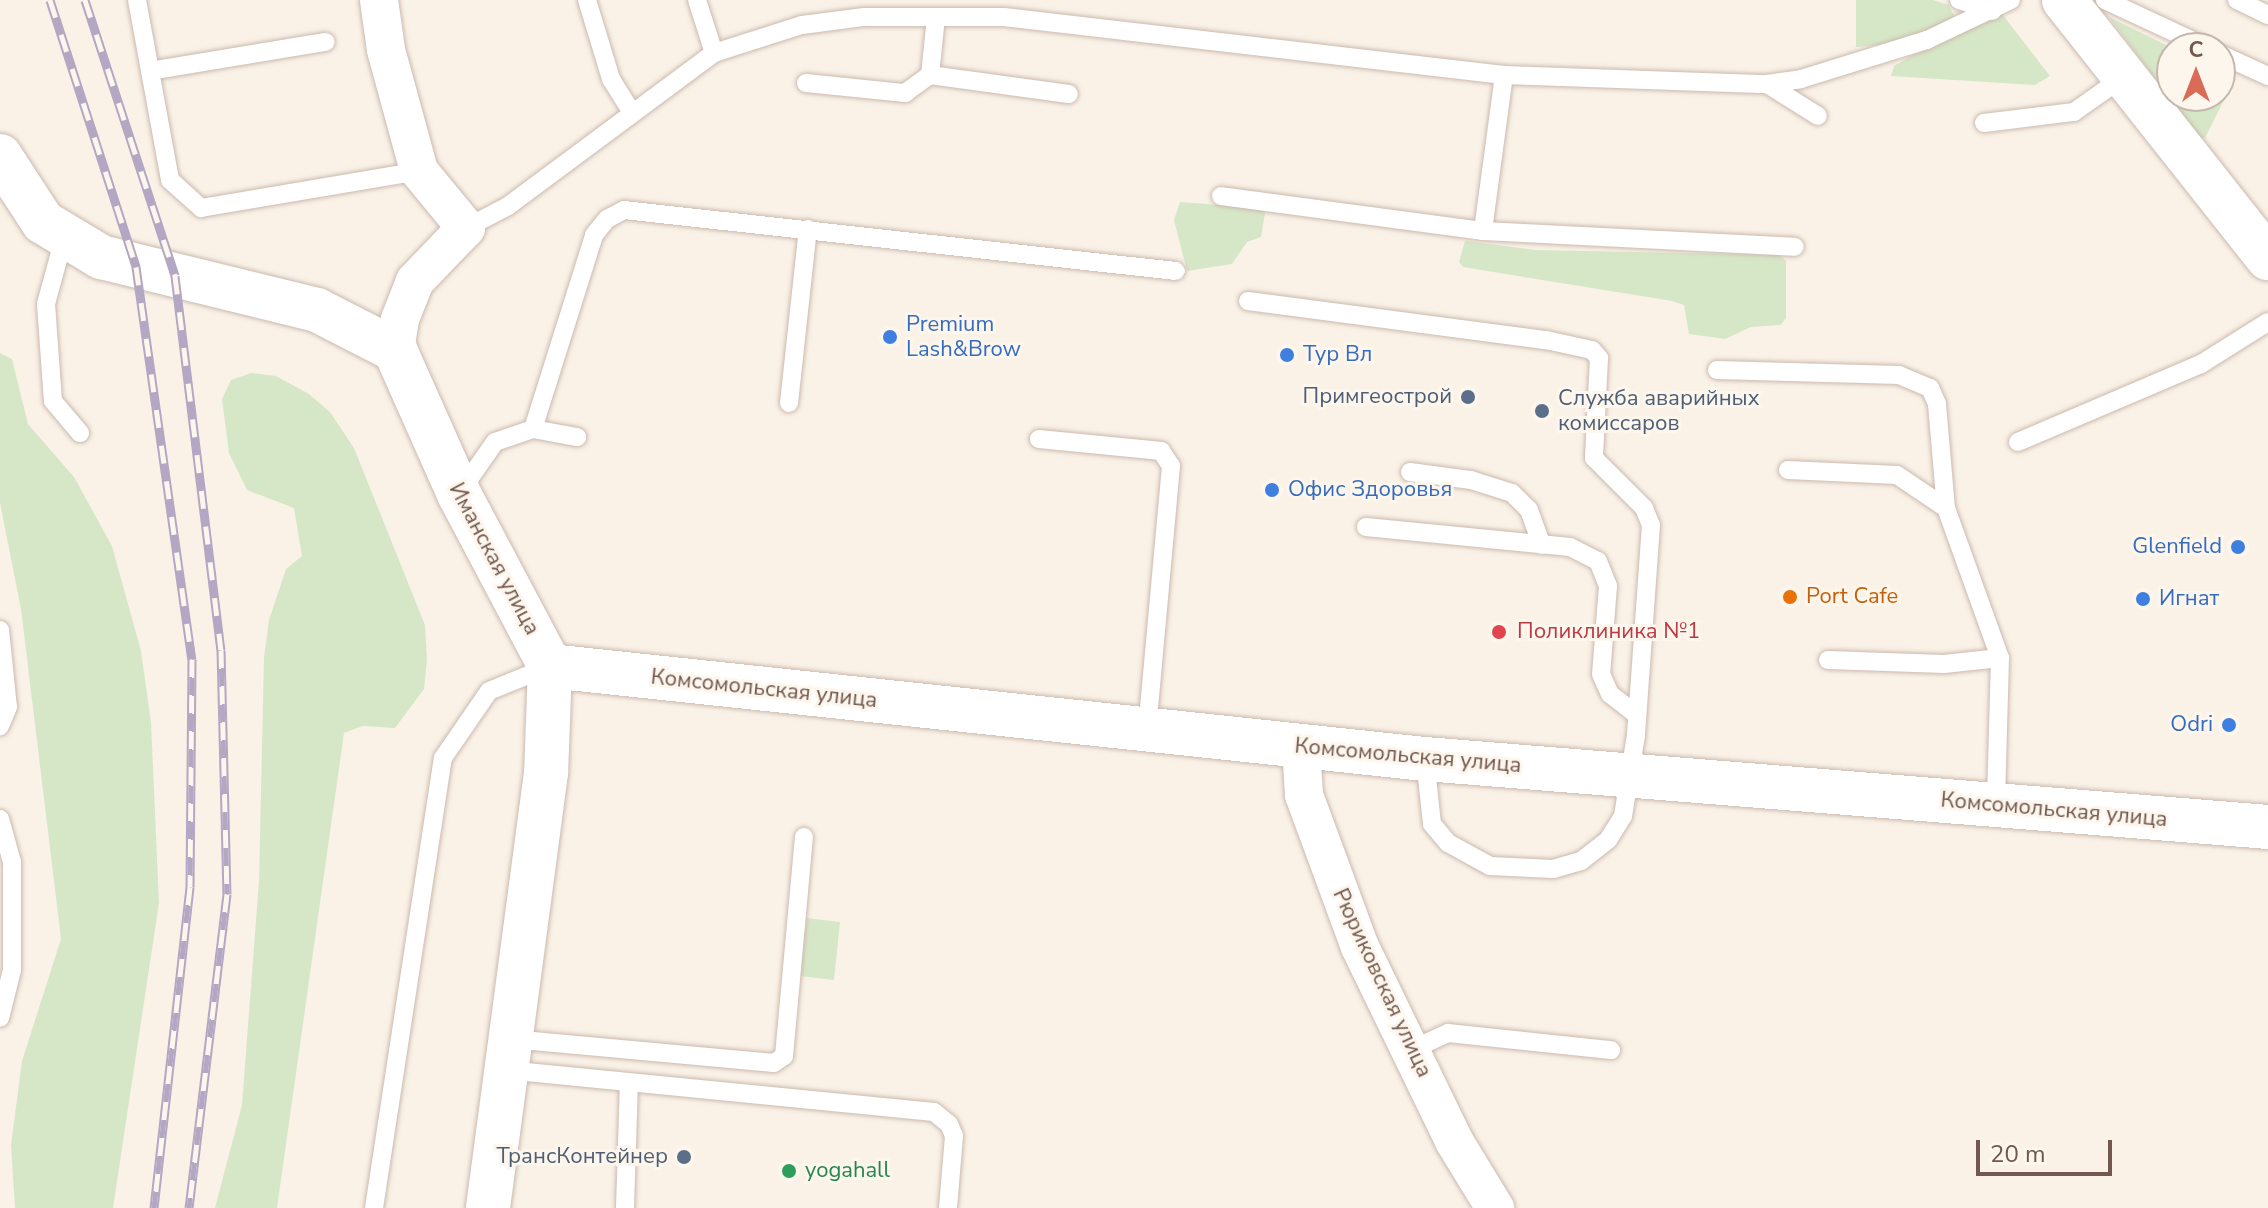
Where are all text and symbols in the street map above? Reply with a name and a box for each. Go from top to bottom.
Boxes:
north arrow [2156,32,2236,112]
text: С [2189,35,2203,65]
place label: Premium Lash&Brow [906,311,1021,362]
marker: Premium Lash&Brow [881,328,899,346]
place label: Тур Вл [1303,342,1372,368]
marker: Тур Вл [1278,346,1296,364]
place label: Примгеострой [1303,384,1452,410]
place label: Служба аварийных комиссаров [1558,385,1759,436]
marker: Примгеострой [1459,388,1477,406]
marker: Служба аварийных комиссаров [1533,402,1551,420]
place label: Офис Здоровья [1288,477,1452,503]
street label: Иманская улица [443,479,545,639]
marker: Офис Здоровья [1263,481,1281,499]
place label: Glenfield [2132,534,2222,560]
marker: Glenfield [2229,538,2247,556]
place label: Port Cafe [1806,584,1898,610]
place label: Игнат [2159,586,2219,612]
marker: Port Cafe [1781,588,1799,606]
marker: Игнат [2134,590,2152,608]
place label: Поликлиника №1 [1517,619,1700,645]
marker: Поликлиника №1 [1488,621,1510,643]
street label: Комсомольская улица [649,664,879,714]
place label: Odri [2170,712,2213,738]
marker: Odri [2220,716,2238,734]
street label: Комсомольская улица [1293,733,1523,779]
street label: Комсомольская улица [1939,787,2169,833]
street label: Рюриковская улица [1327,884,1437,1082]
scale bar [1980,1124,2116,1174]
text: 20 m [1990,1138,2046,1170]
place label: ТрансКонтейнер [497,1144,668,1170]
marker: ТрансКонтейнер [675,1148,693,1166]
place label: yogahall [805,1158,890,1184]
marker: yogahall [780,1162,798,1180]

